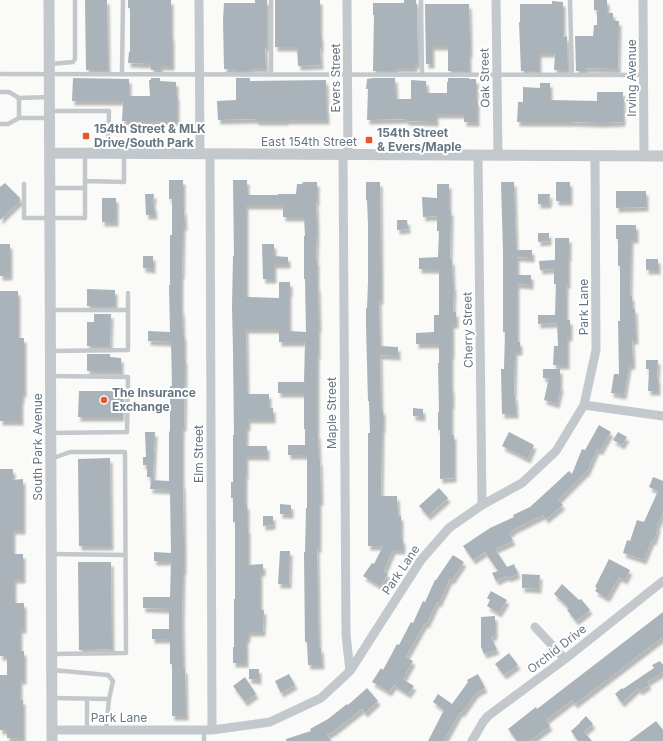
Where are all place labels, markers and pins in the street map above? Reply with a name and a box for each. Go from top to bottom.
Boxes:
place label: 154th Street & MLK Drive/South Park [94,121,206,150]
place label: 154th Street & Evers/Maple [377,125,462,154]
marker: 154th Street & MLK Drive/South Park [81,131,91,141]
marker: 154th Street & Evers/Maple [364,135,374,145]
place label: The Insurance Exchange [112,385,196,414]
marker: The Insurance Exchange [99,395,109,405]

